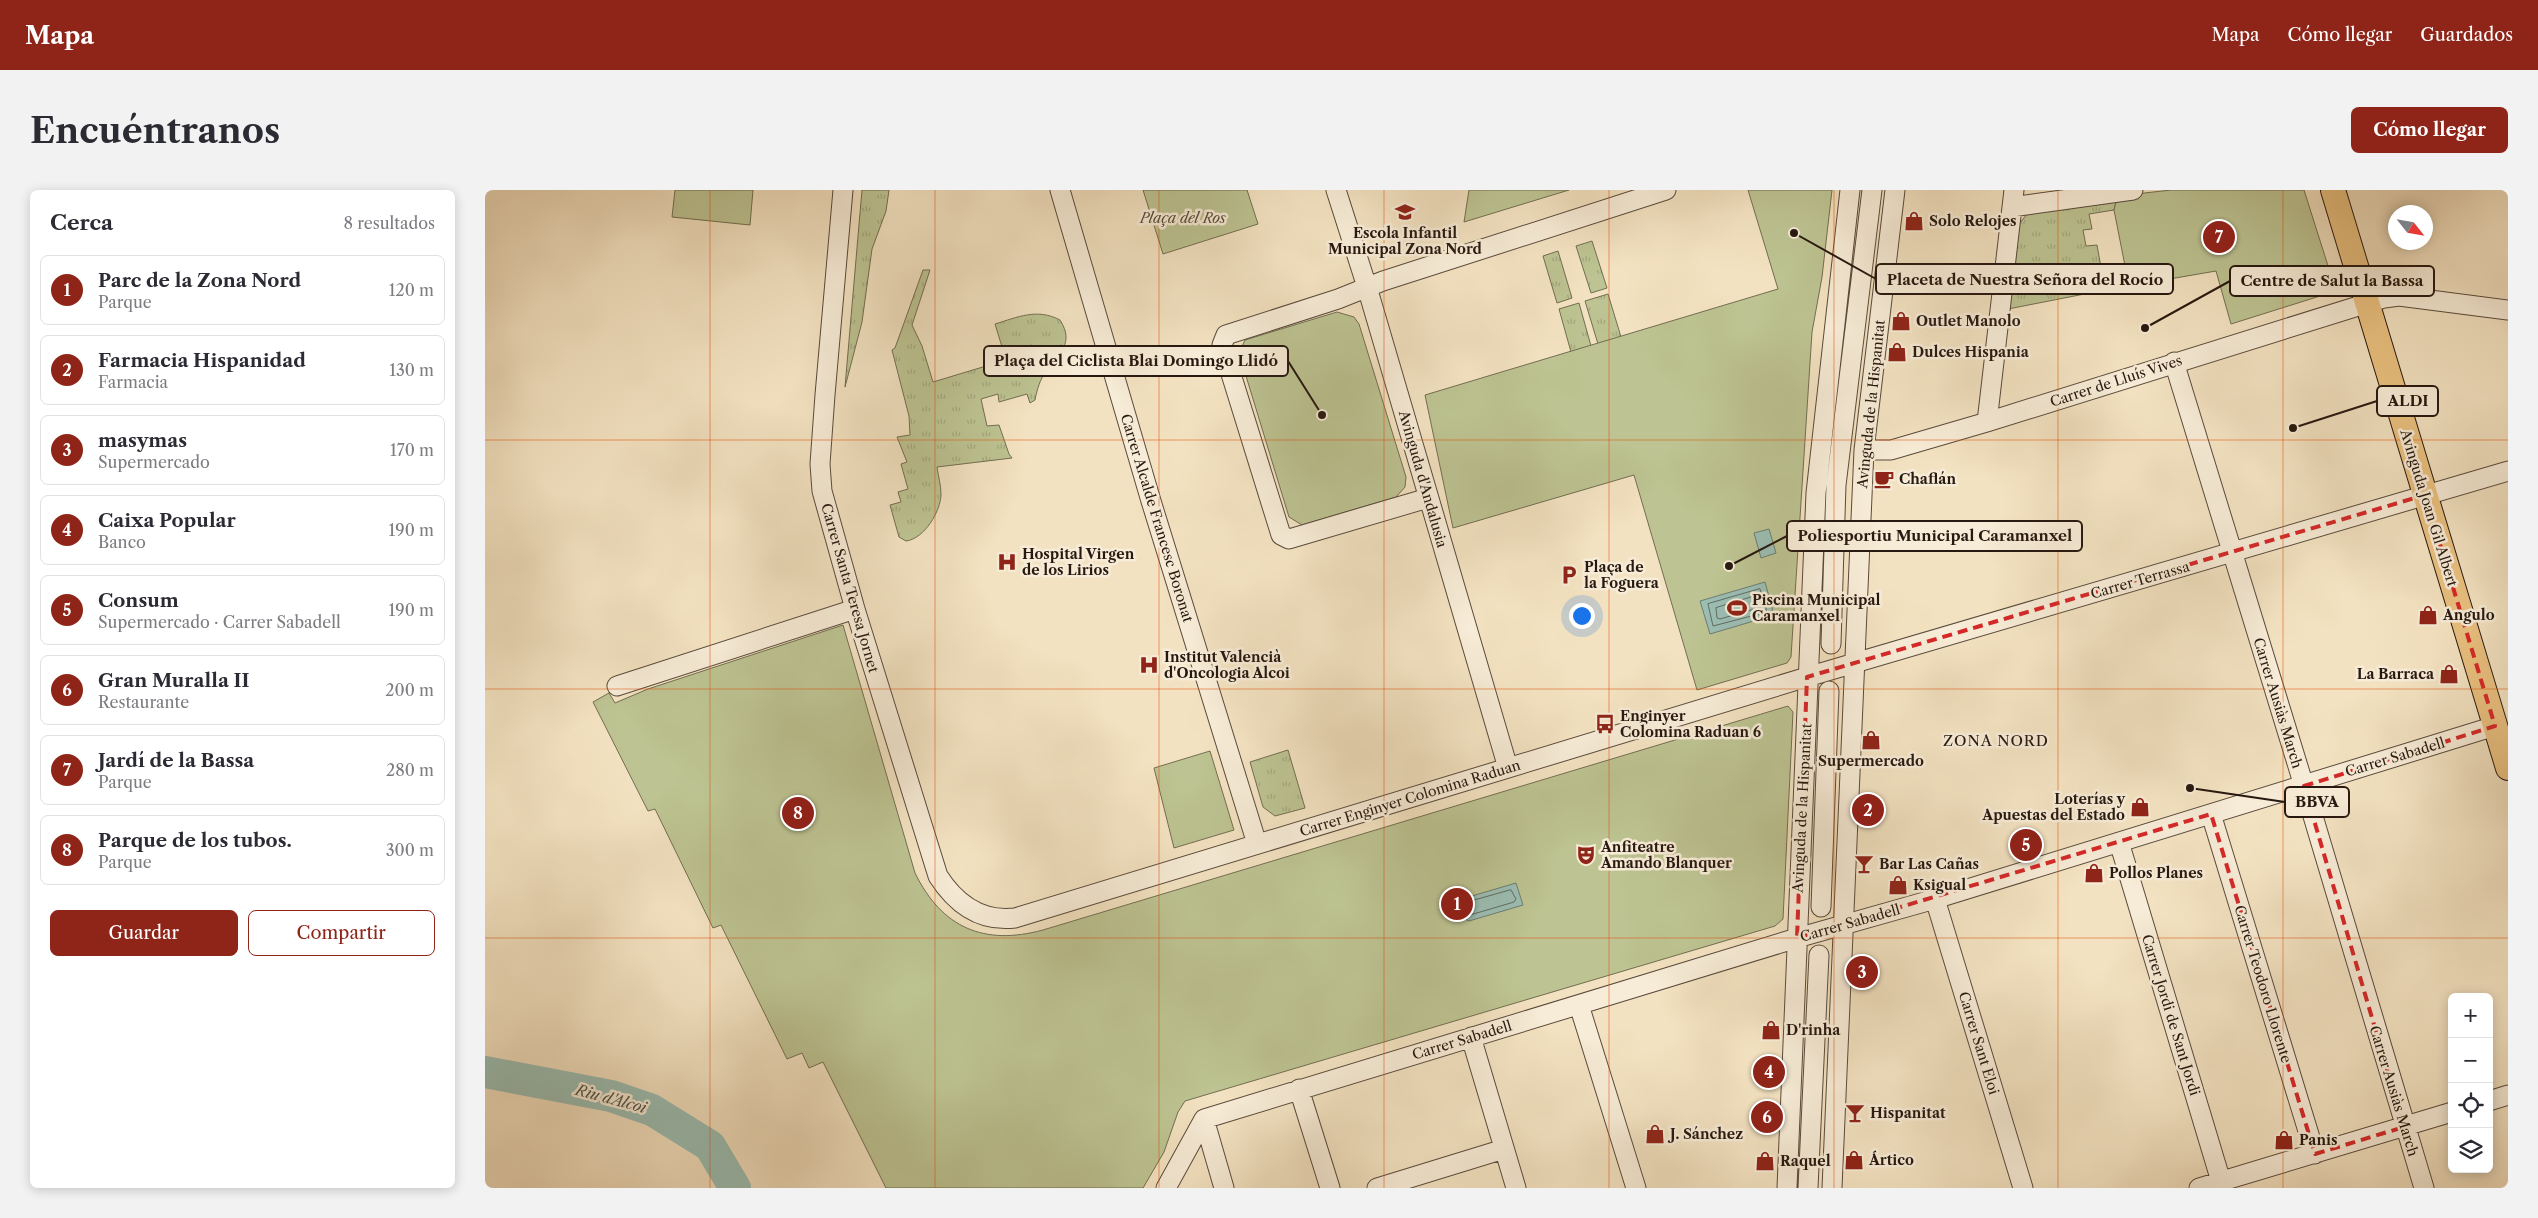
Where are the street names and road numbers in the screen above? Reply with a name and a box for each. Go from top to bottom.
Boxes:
street label: Avinguda de la Hispanitat [1853,319,1889,490]
street label: Carrer de Lluís Vives [2048,351,2184,411]
street label: Avinguda d'Andalusia [1395,407,1451,550]
street label: Carrer Alcalde Francesc Boronat [1117,412,1197,624]
street label: Avinguda Joan Gil Albert [2396,426,2462,589]
street label: Carrer Santa Teresa Jornet [817,501,883,675]
street label: Carrer Terrassa [2088,557,2192,603]
street label: Carrer Ausiàs March [2250,635,2307,771]
street label: Avinguda de la Hispanitat [1789,723,1815,894]
street label: Carrer Sabadell [2343,733,2447,781]
street label: Carrer Enginyer Colomina Raduan [1297,756,1523,840]
street label: Carrer Sabadell [1798,900,1902,946]
street label: Carrer Teodoro Llorente [2230,903,2296,1065]
street label: Carrer Jordi de Sant Jordi [2138,932,2204,1098]
street label: Carrer Sant Eloi [1955,989,2003,1097]
street label: Carrer Sabadell [1410,1016,1514,1064]
street label: Carrer Ausiàs March [2366,1023,2423,1159]

